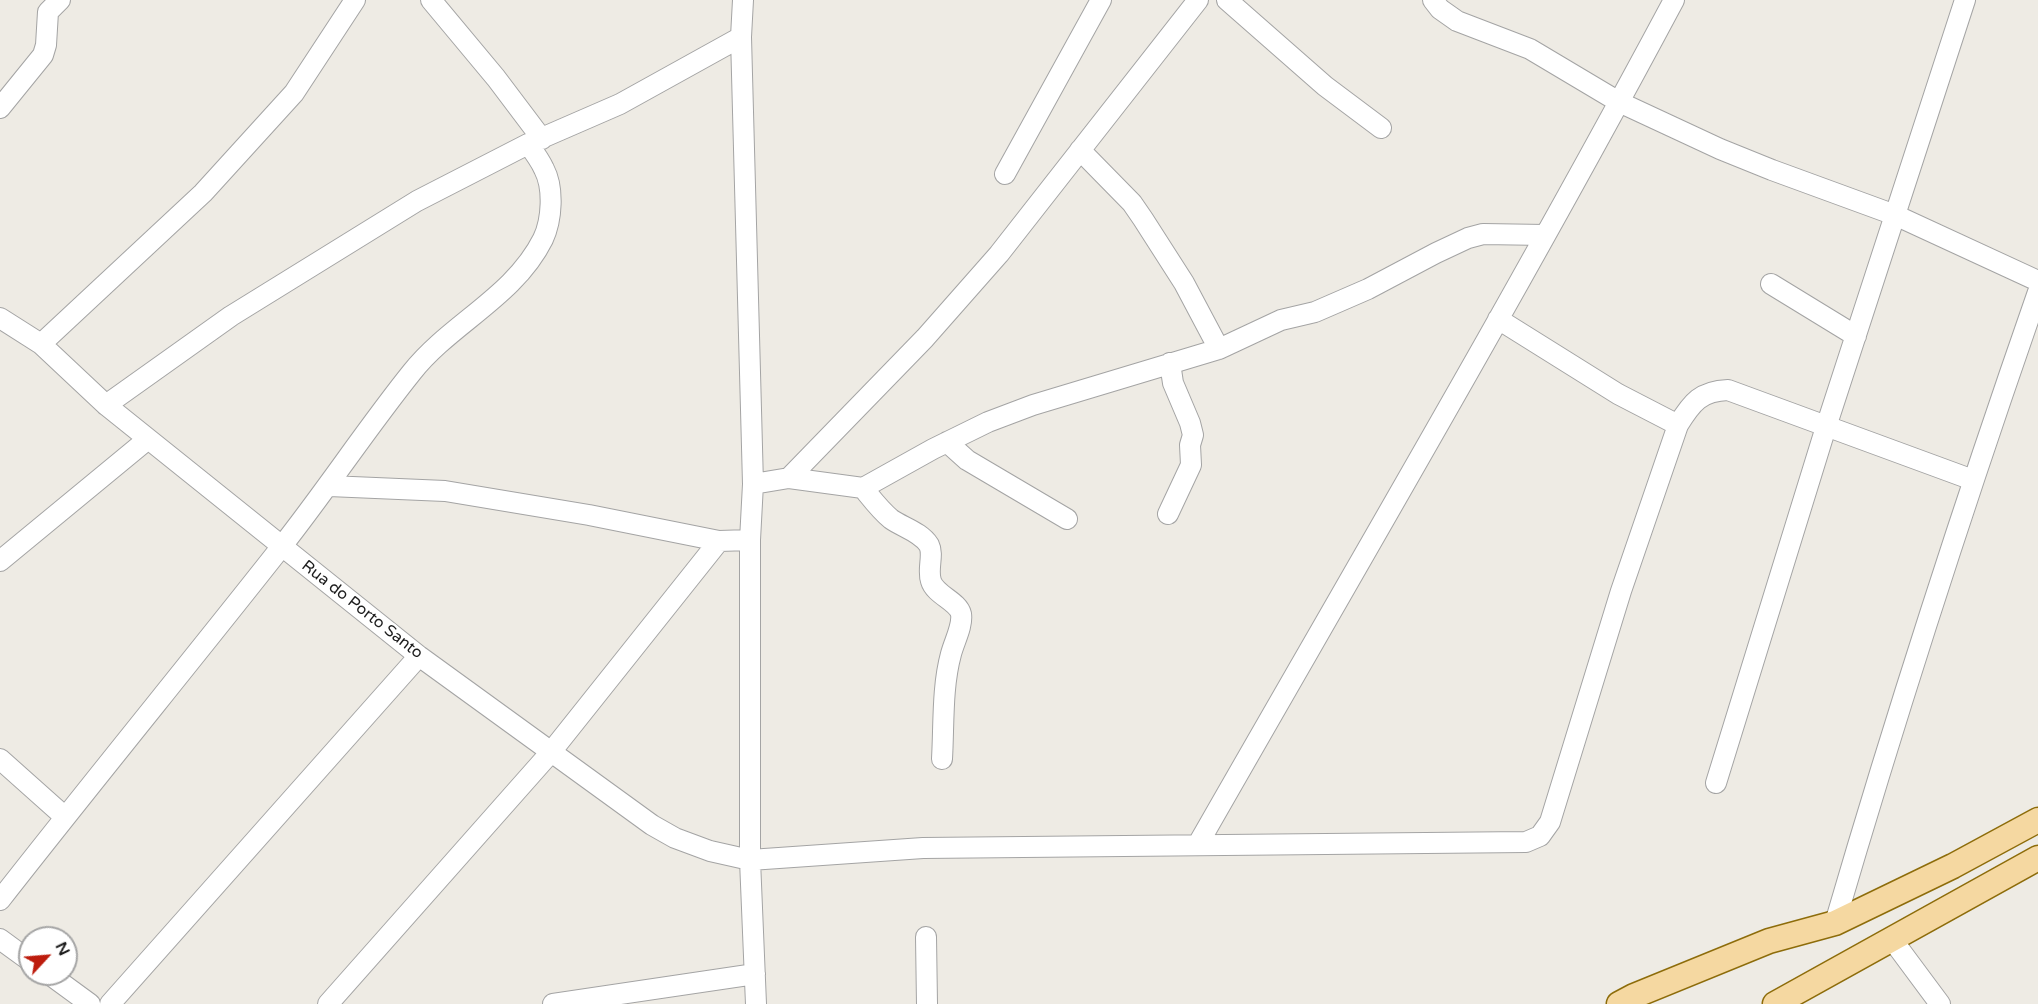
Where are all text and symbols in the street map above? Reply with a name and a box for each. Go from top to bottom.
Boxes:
street label: Rua do Porto Santo [298,557,426,663]
north arrow [18,926,78,986]
text: N [51,939,74,959]

